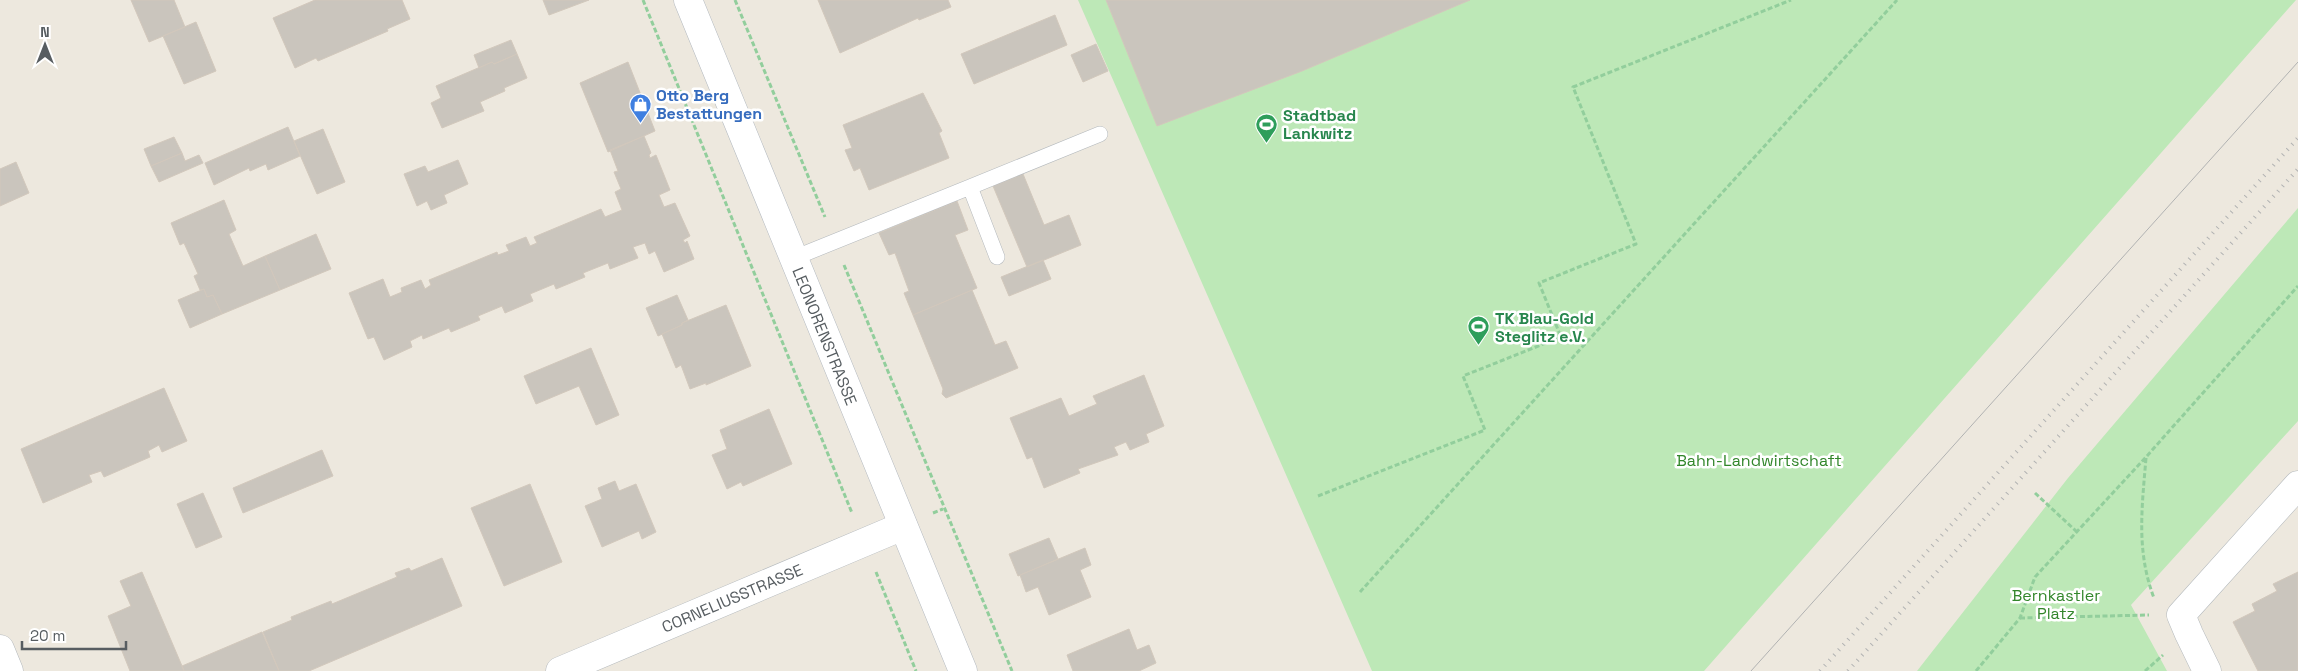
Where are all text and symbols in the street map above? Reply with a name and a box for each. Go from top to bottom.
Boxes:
north arrow [20,20,70,70]
text: N [40,23,50,41]
place label: Otto Berg Bestattungen [656,85,762,124]
shop icon: Otto Berg Bestattungen [628,92,652,123]
place label: Stadtbad Lankwitz [1283,105,1356,144]
sports icon: Stadtbad Lankwitz [1255,112,1279,143]
street label: LEONORENSTRASSE [787,264,862,408]
place label: TK Blau-Gold Steglitz e.V. [1495,308,1594,347]
sports icon: TK Blau-Gold Steglitz e.V. [1467,315,1491,346]
park label: Bahn-Landwirtschaft [1676,450,1842,471]
street label: CORNELIUSSTRASSE [658,559,806,638]
park label: Bernkastler Platz [2012,585,2100,624]
scale bar [22,618,126,650]
text: 20 m [30,626,65,645]

